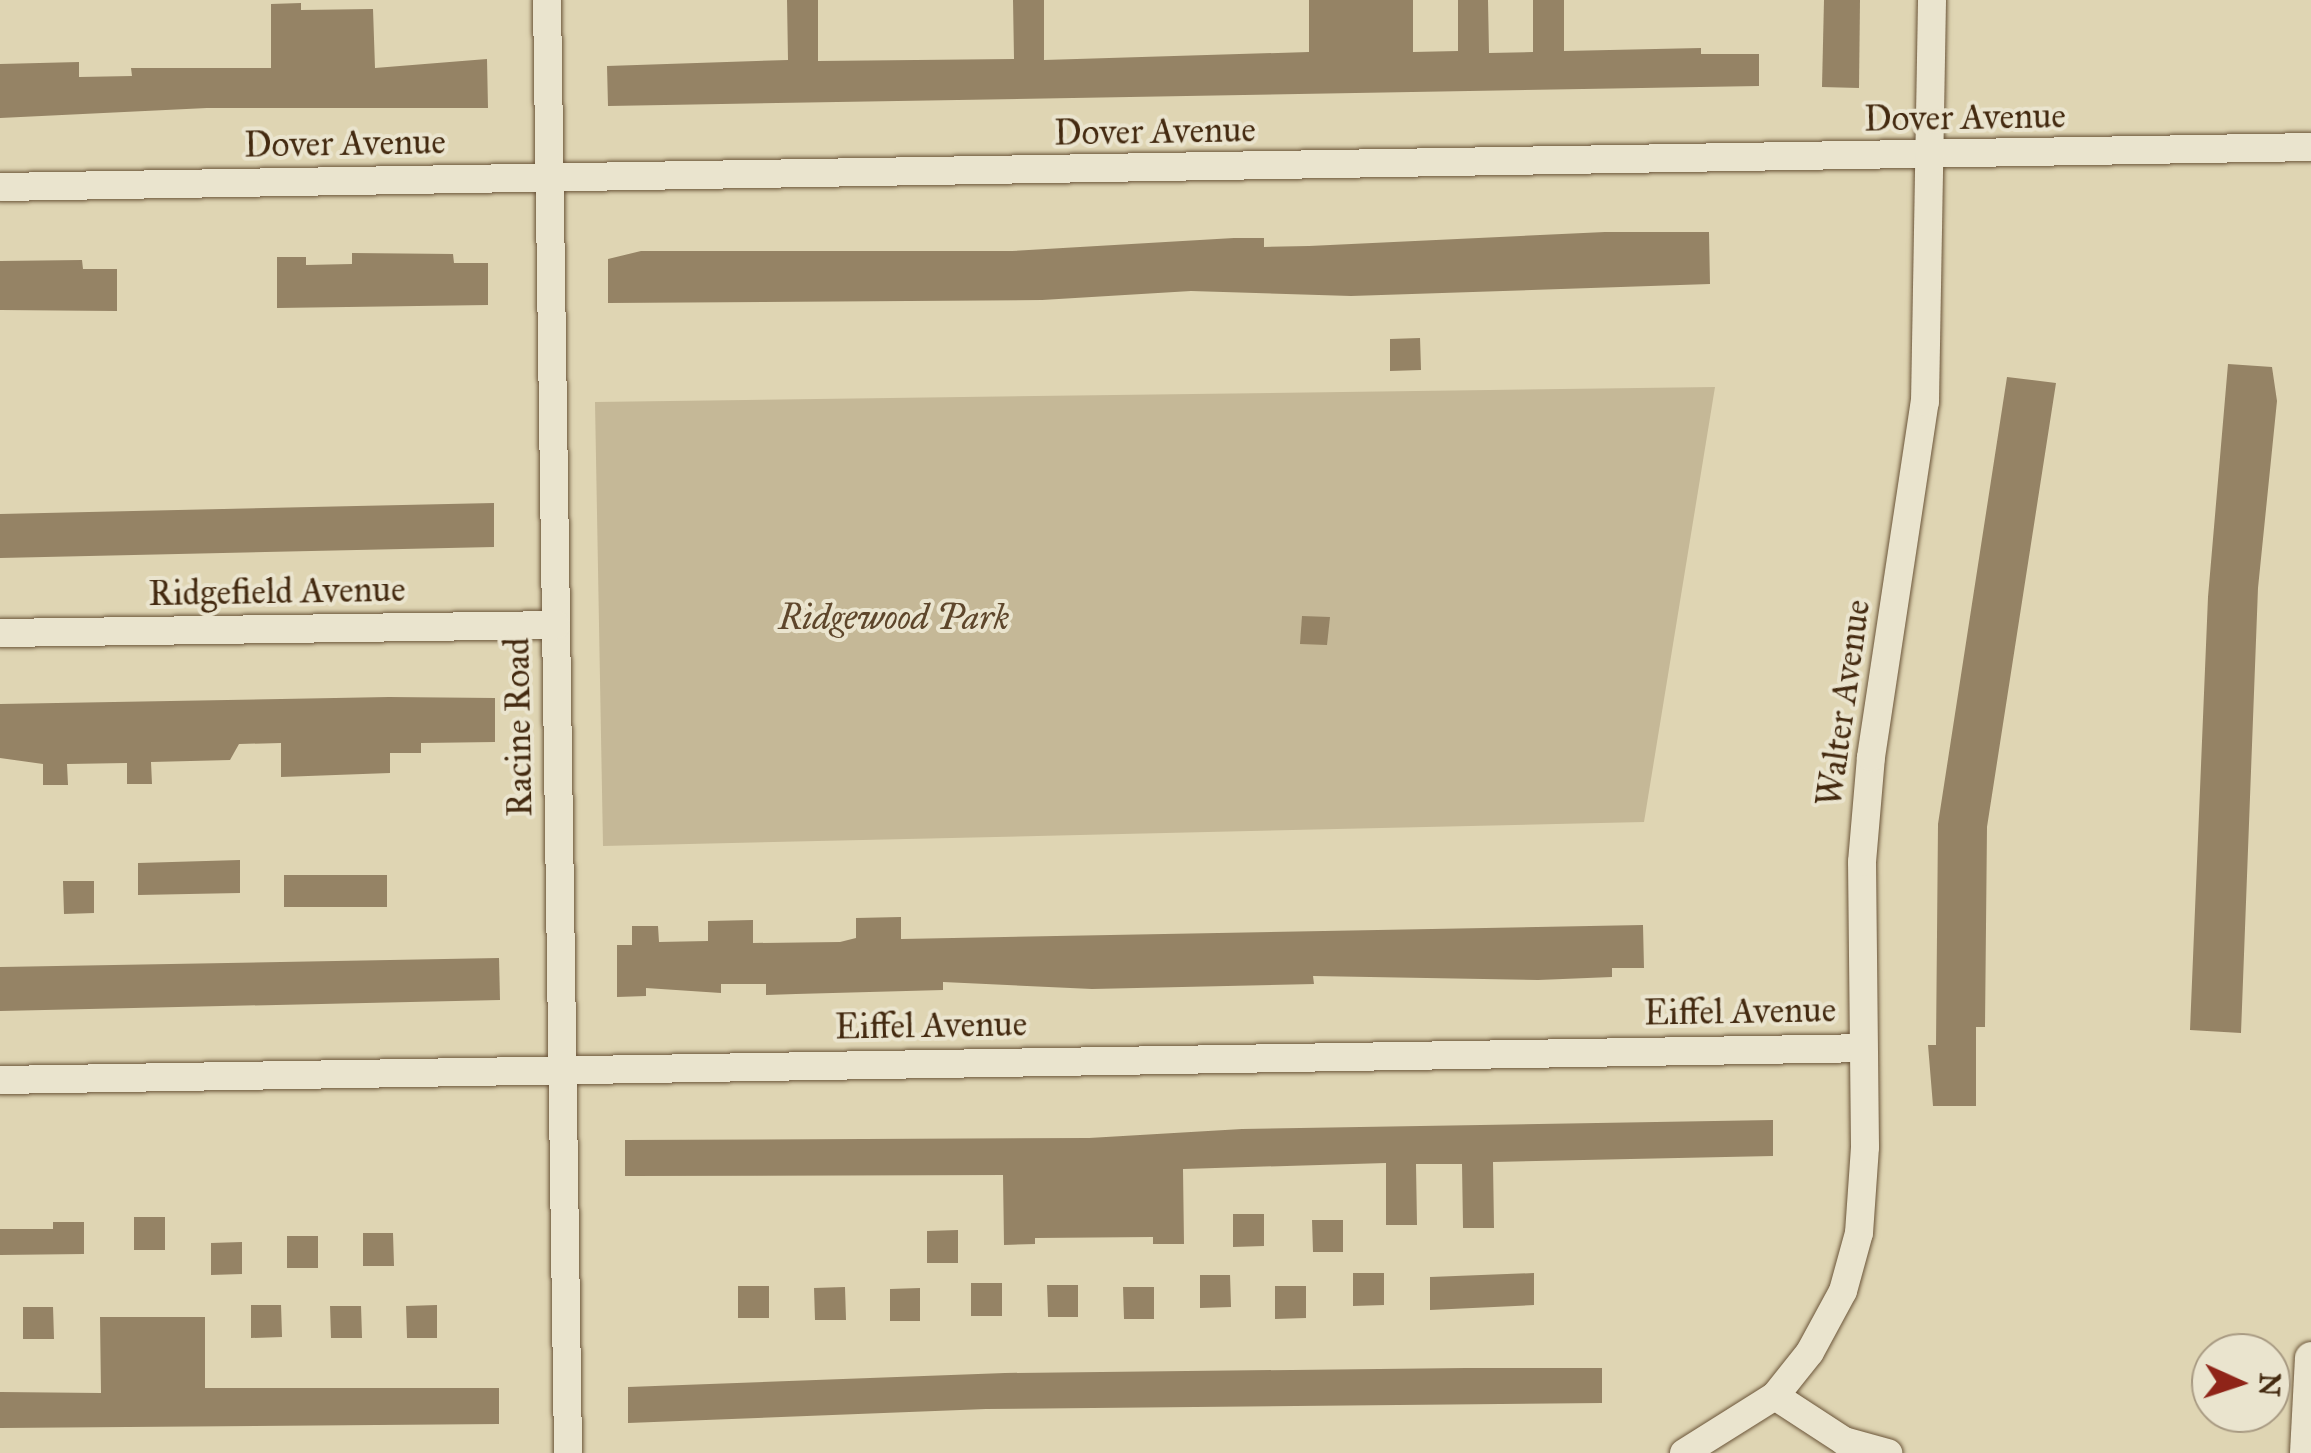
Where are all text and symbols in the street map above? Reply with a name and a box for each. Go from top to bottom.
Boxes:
street label: Dover Avenue [1864,95,2066,141]
street label: Dover Avenue [1054,109,1256,155]
street label: Dover Avenue [244,121,446,167]
street label: Ridgefield Avenue [148,569,406,615]
park label: Ridgewood Park [779,597,1009,639]
street label: Walter Avenue [1809,597,1879,809]
street label: Racine Road [496,637,542,817]
street label: Eiffel Avenue [1644,989,1836,1035]
street label: Eiffel Avenue [835,1003,1027,1049]
north arrow [2191,1333,2291,1433]
text: N [2251,1372,2288,1397]

